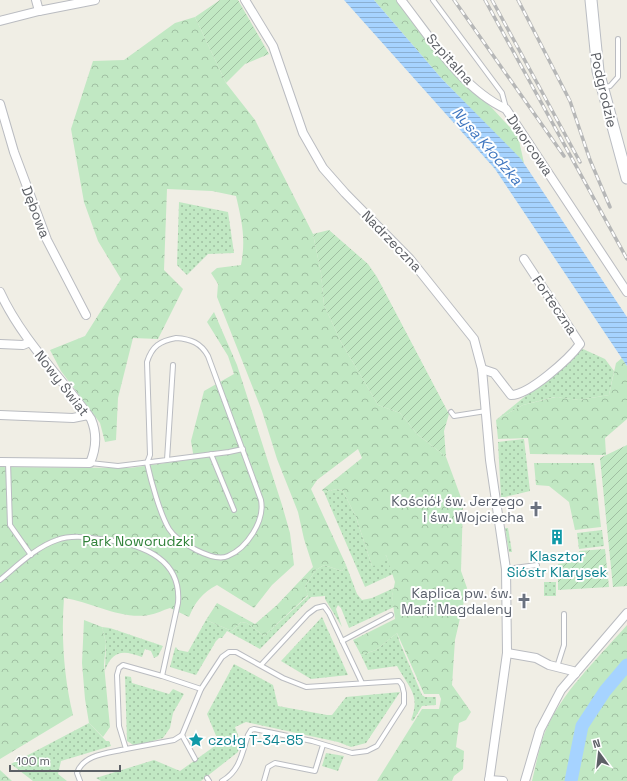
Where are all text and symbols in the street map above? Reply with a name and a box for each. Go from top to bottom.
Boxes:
street label: Szpitalna [422,30,478,88]
street label: Podgrodzie [587,51,621,129]
water label: Nysa Kłodzka [448,103,527,189]
street label: Dworcowa [503,111,557,179]
street label: Dębowa [18,183,54,241]
street label: Nadrzeczna [358,206,426,276]
street label: Forteczna [529,272,581,338]
street label: Nowy Świat [31,347,93,419]
place label: Kościół św. Jerzego i św. Wojciecha [391,492,524,526]
church icon: Kościół św. Jerzego i św. Wojciecha [527,500,545,518]
building icon: Klasztor Sióstr Klarysek [548,528,566,546]
park label: Park Noworudzki [82,532,194,550]
place label: Klasztor Sióstr Klarysek [507,547,608,581]
place label: Kaplica pw. św. Marii Magdaleny [401,584,512,618]
church icon: Kaplica pw. św. Marii Magdaleny [515,592,533,610]
place icon: czołg T-34-85 [187,731,205,749]
place label: czołg T-34-85 [208,731,303,749]
north arrow [579,733,619,773]
text: N [591,736,602,751]
scale bar [10,747,120,773]
text: 100 m [16,753,50,769]

